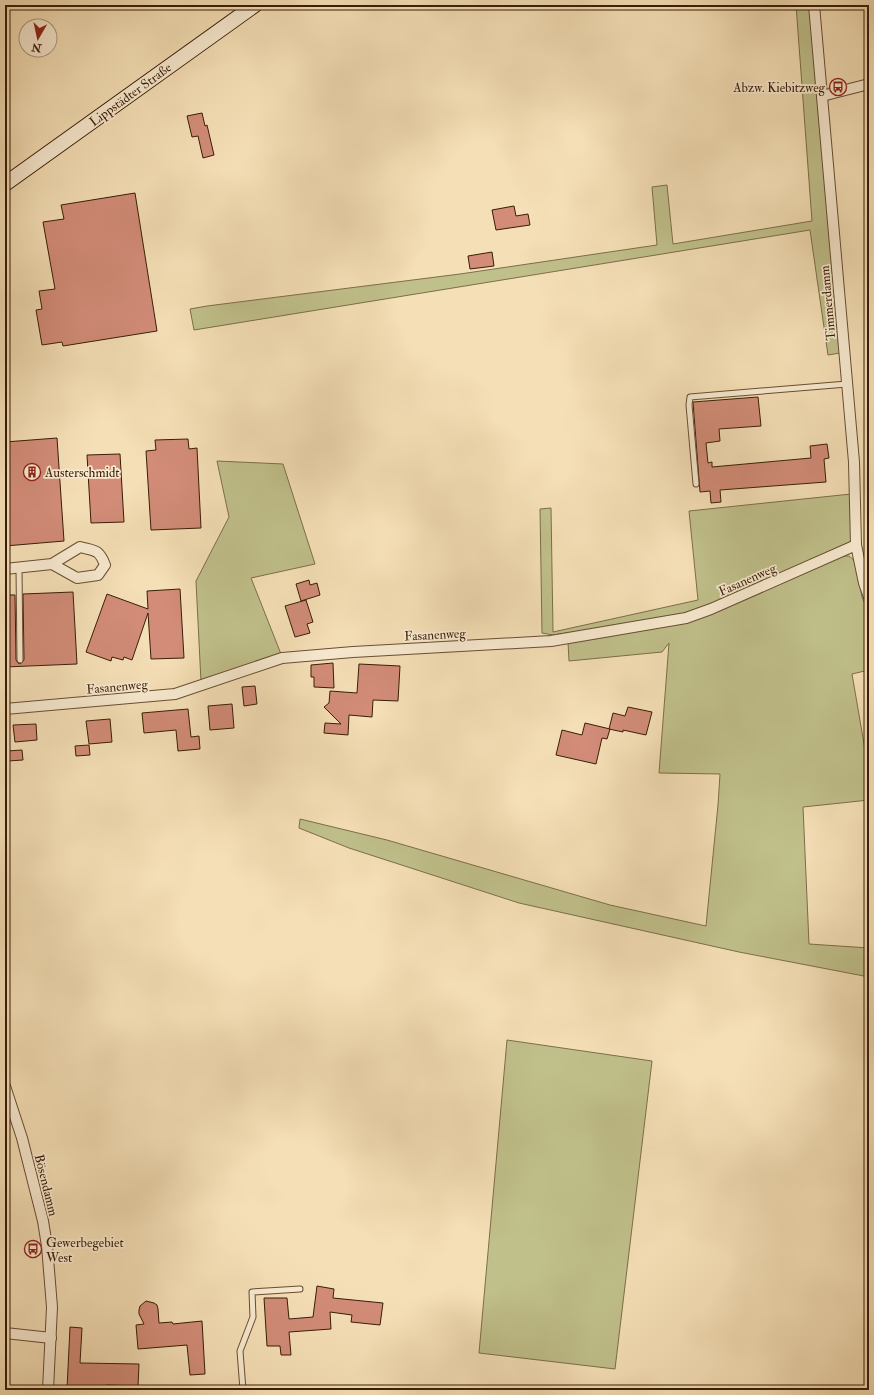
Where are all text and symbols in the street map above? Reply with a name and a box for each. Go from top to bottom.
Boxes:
north arrow [18,18,58,58]
text: N [30,40,43,55]
street label: Lippstädter Straße [86,59,176,131]
bus stop icon: Abzw. Kiebitzweg [828,77,848,97]
place label: Abzw. Kiebitzweg [732,80,826,96]
street label: Timmerdamm [817,265,839,341]
building icon: Austerschmidt [22,462,42,482]
place label: Austerschmidt [44,465,119,481]
street label: Fasanenweg [716,560,779,600]
street label: Fasanenweg [404,625,467,645]
street label: Fasanenweg [86,676,149,698]
street label: Bösendamm [31,1153,61,1218]
place label: Gewerbegebiet West [45,1235,124,1266]
bus stop icon: Gewerbegebiet West [23,1239,43,1259]

